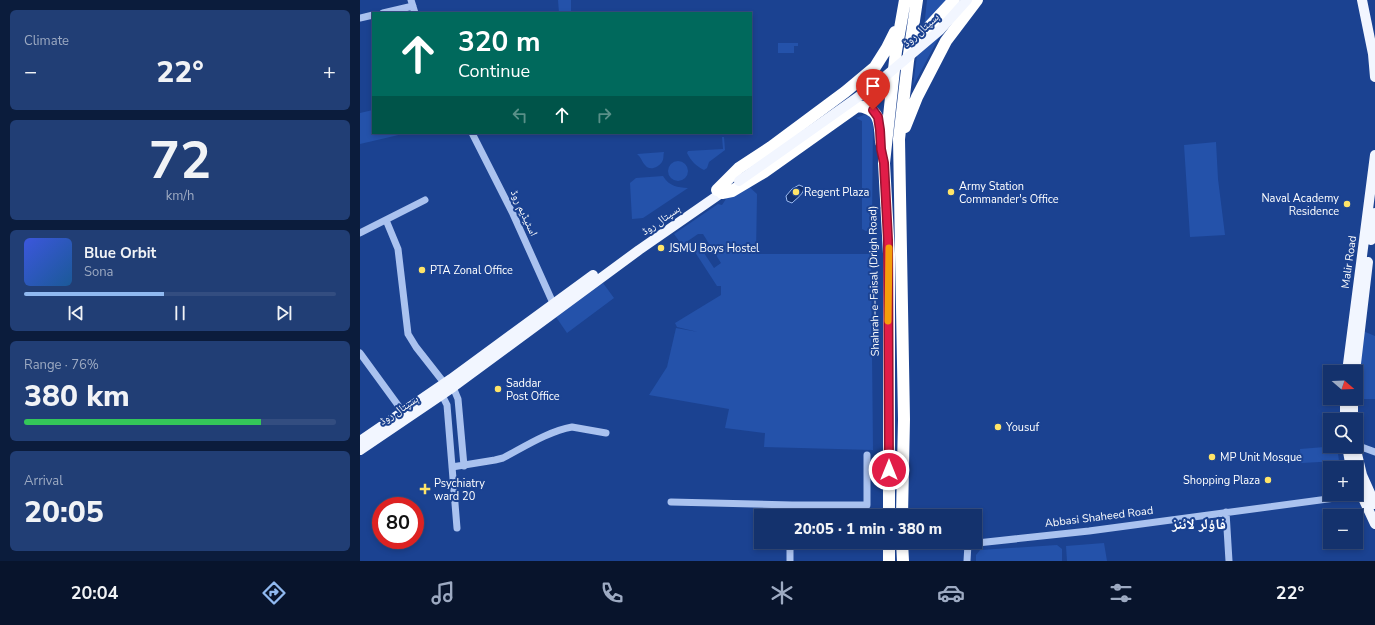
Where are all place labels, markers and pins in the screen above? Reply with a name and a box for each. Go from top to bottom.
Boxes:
pin [856,69,890,110]
place label: Army Station Commander's Office [959,179,1059,207]
place label: Regent Plaza [804,185,869,200]
marker: Regent Plaza [791,187,801,197]
marker: Army Station Commander's Office [946,187,956,197]
place label: Naval Academy Residence [1261,191,1339,219]
marker: Naval Academy Residence [1342,199,1352,209]
place label: JSMU Boys Hostel [668,241,760,256]
marker: JSMU Boys Hostel [656,243,666,253]
place label: PTA Zonal Office [430,263,513,278]
marker: PTA Zonal Office [417,265,427,275]
place label: Saddar Post Office [506,376,560,404]
marker: Saddar Post Office [493,384,503,394]
place label: Yousuf [1005,420,1039,435]
marker: Yousuf [993,422,1003,432]
place label: MP Unit Mosque [1220,450,1302,465]
marker: MP Unit Mosque [1207,452,1217,462]
place label: Shopping Plaza [1183,473,1260,488]
marker: Shopping Plaza [1263,475,1273,485]
place label: Psychiatry ward 20 [434,476,485,504]
marker: Psychiatry ward 20 [419,483,431,495]

